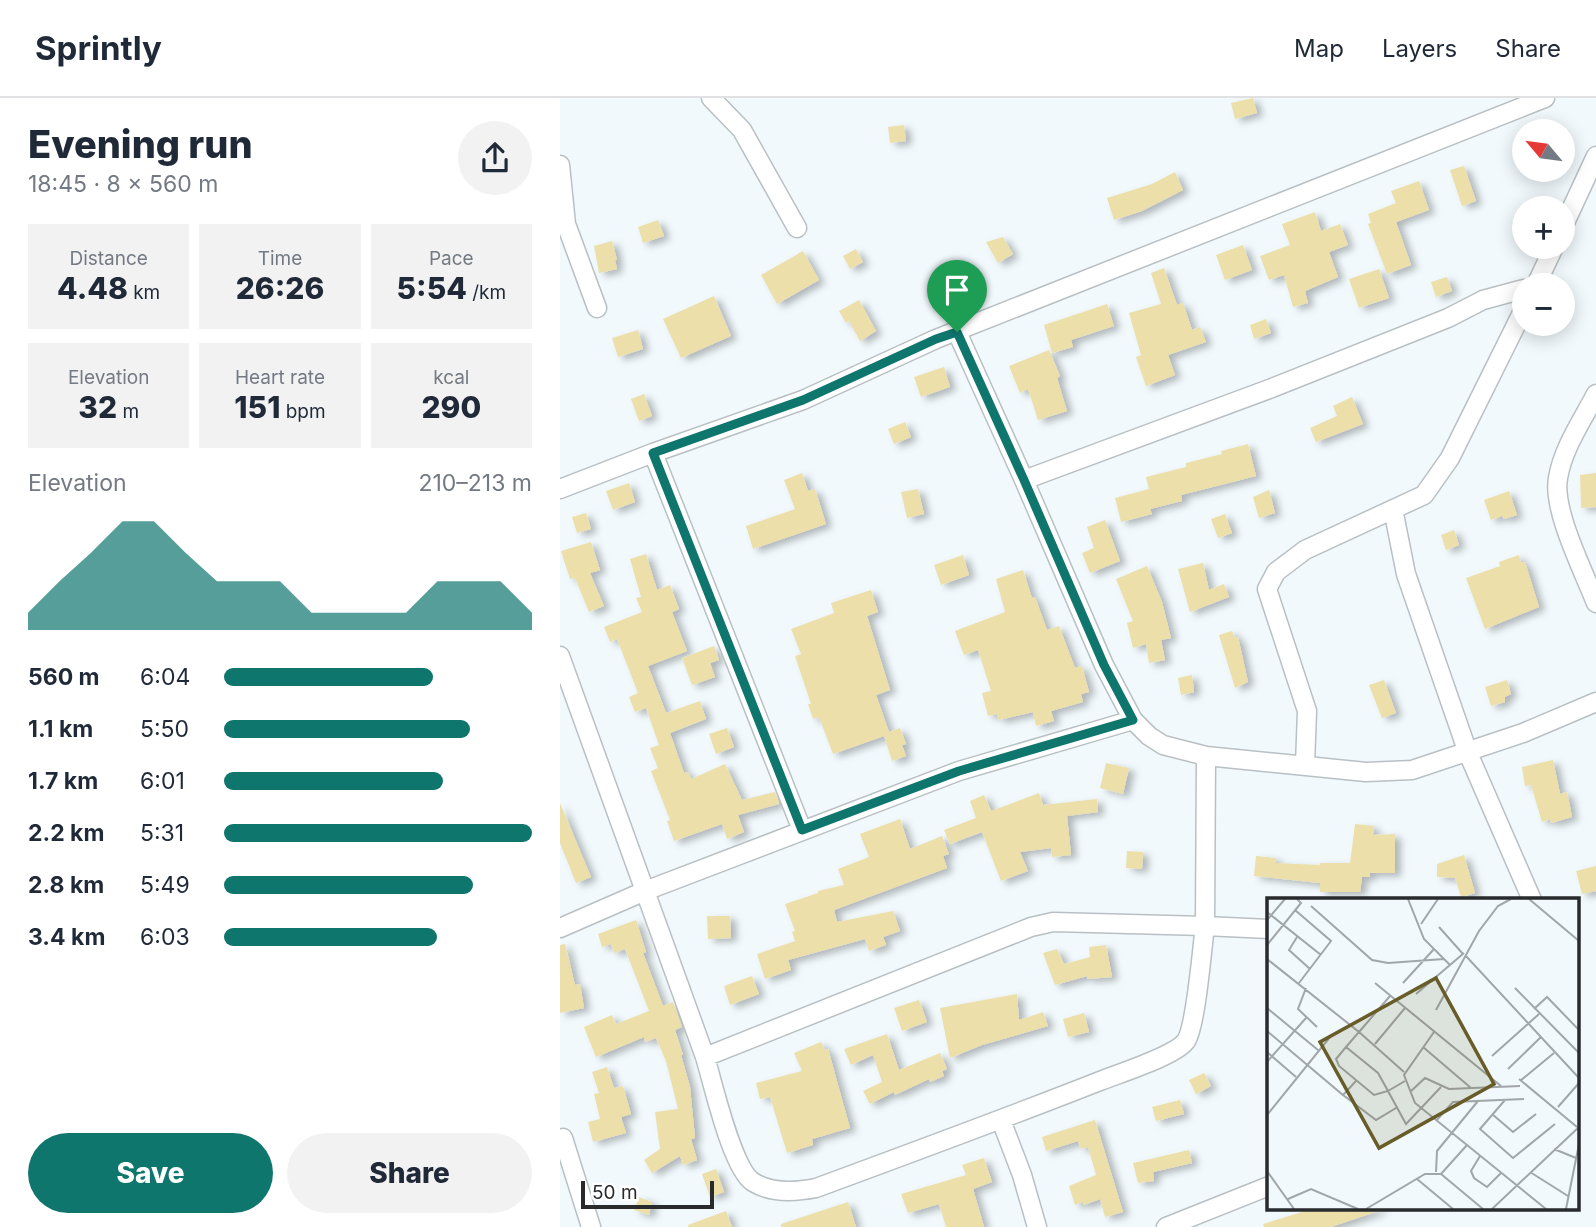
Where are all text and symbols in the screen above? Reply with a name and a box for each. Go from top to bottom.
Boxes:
text: Sprintly [35,28,162,68]
text: Map [1294,34,1344,63]
text: Layers [1382,34,1457,63]
text: Share [1495,34,1561,63]
north arrow [1512,119,1575,182]
map controls [1512,119,1575,336]
text: Evening run [28,121,253,167]
button: share [458,121,532,195]
text: 18:45 · 8 × 560 m [28,170,218,198]
button: + [1512,196,1575,259]
text: Distance [69,247,148,270]
text: Time [258,247,302,270]
text: Pace [429,247,474,270]
pin [927,260,987,332]
text: 4.48 [57,270,128,306]
text: 26:26 [236,270,324,306]
text: 5:54 [397,270,467,306]
icon: arrive [938,271,976,309]
button: − [1512,273,1575,336]
text: km [128,281,160,304]
text: /km [467,281,506,304]
text: Elevation [68,366,149,389]
text: Heart rate [235,366,325,389]
text: kcal [433,366,469,389]
text: 32 [78,389,117,425]
text: 151 [234,389,280,425]
text: 290 [421,389,481,425]
text: m [117,400,139,423]
text: bpm [280,400,326,423]
text: Elevation [28,469,127,497]
text: 210–213 m [418,469,532,497]
text: 560 m [28,663,100,691]
text: 6:04 [140,663,190,691]
text: 1.1 km [28,715,93,743]
text: 5:50 [140,715,189,743]
text: 1.7 km [28,767,98,795]
text: 6:01 [140,767,185,795]
text: 2.2 km [28,819,104,847]
text: 5:31 [140,819,184,847]
text: 2.8 km [28,871,104,899]
text: 5:49 [140,871,190,899]
inset map [1267,898,1578,1210]
text: 3.4 km [28,923,105,951]
text: 6:03 [140,923,190,951]
button: Save [28,1133,273,1213]
button: Share [287,1133,532,1213]
scale bar [581,1178,714,1210]
text: 50 m [592,1181,638,1204]

